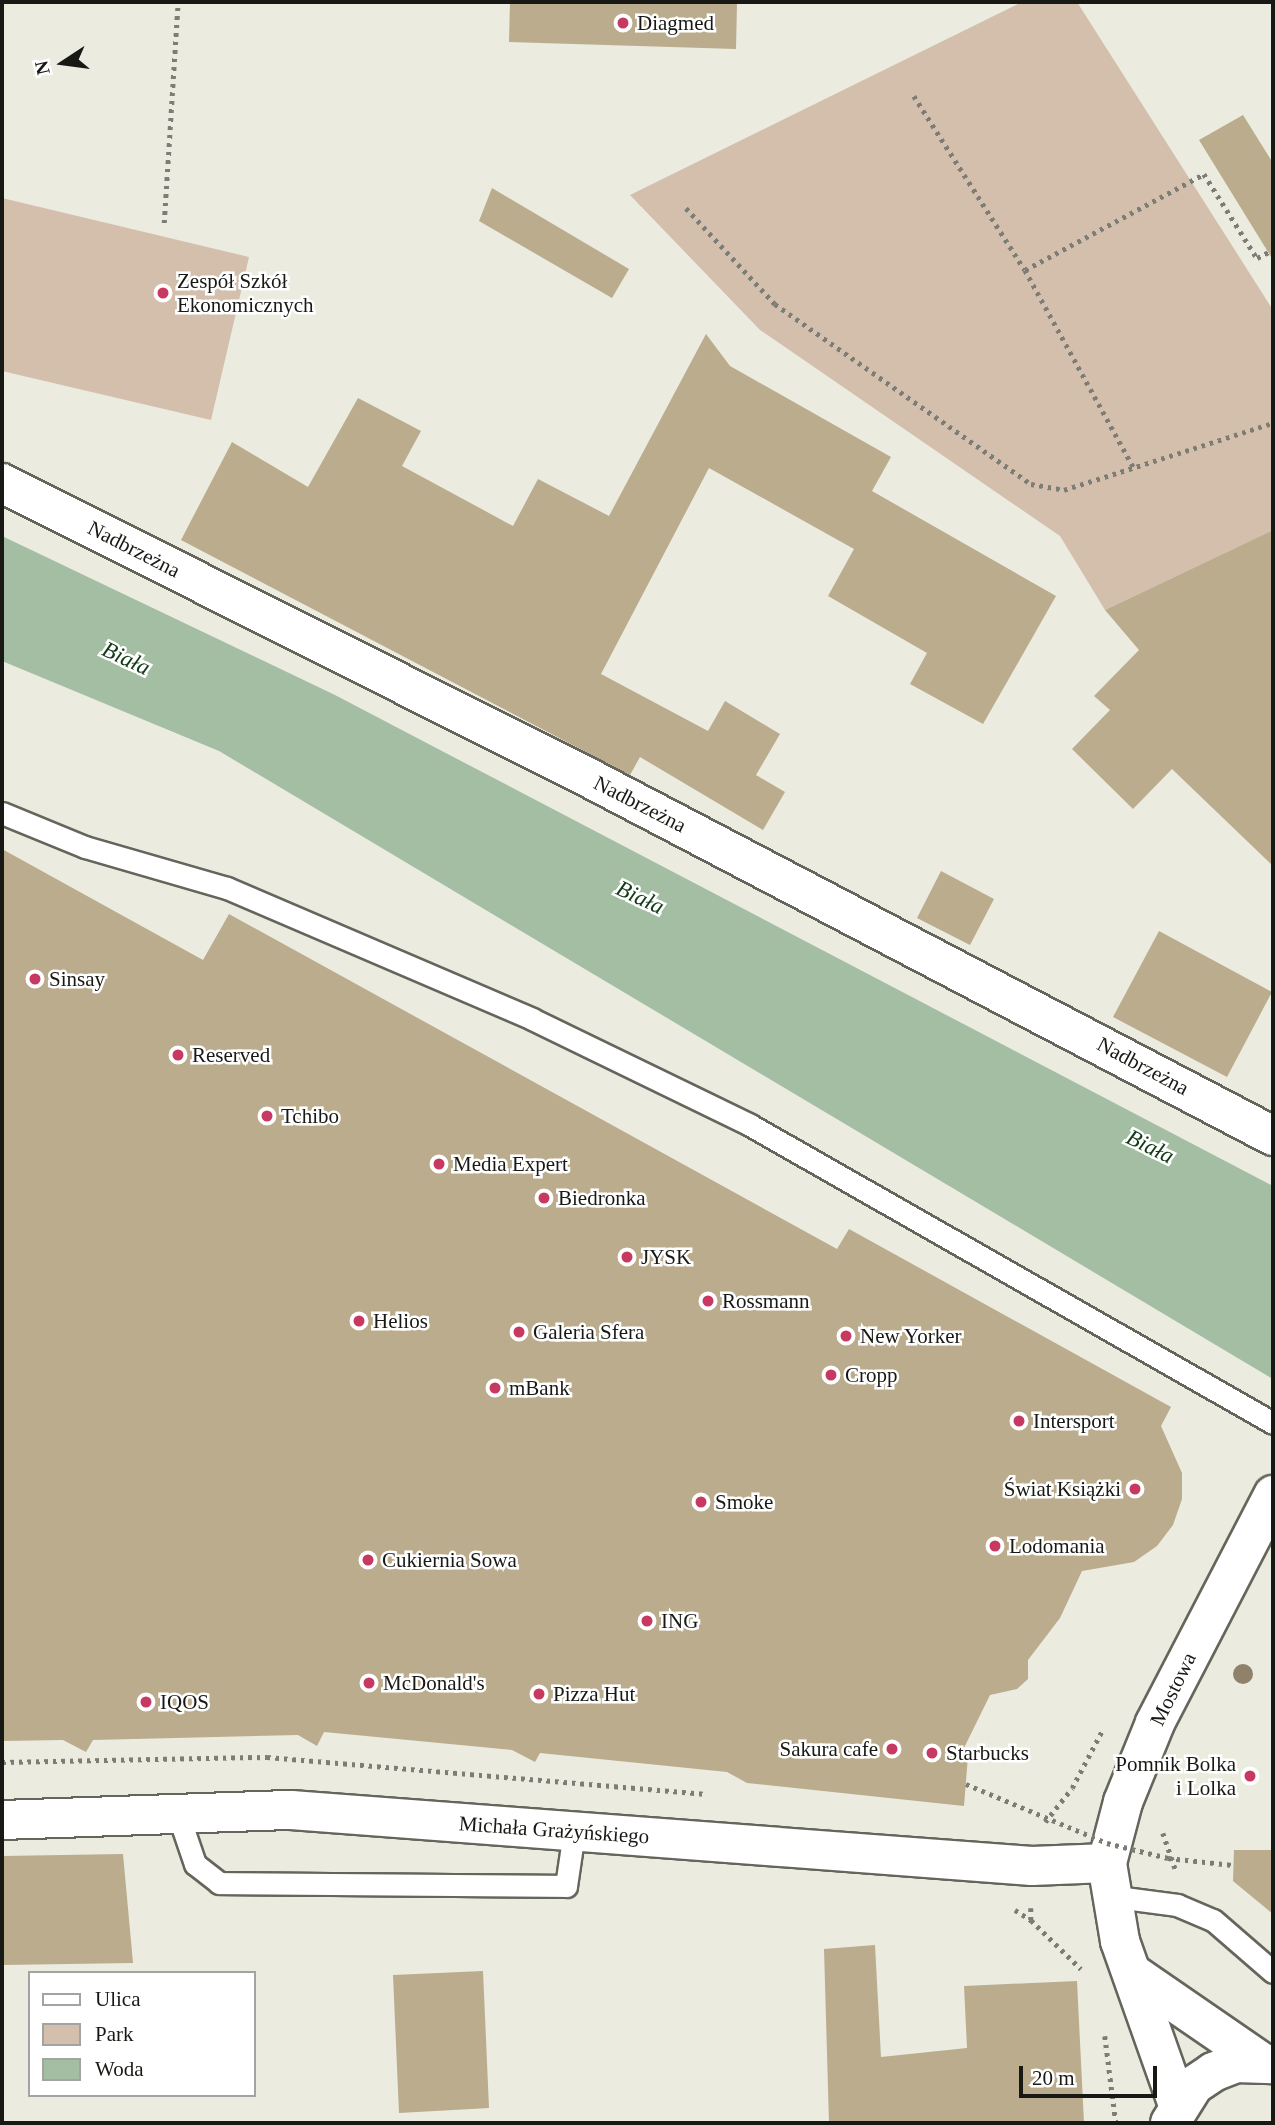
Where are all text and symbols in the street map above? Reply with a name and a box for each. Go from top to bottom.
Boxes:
place label: Diagmed [637,10,714,36]
marker: Diagmed [615,15,631,31]
north arrow [28,28,98,98]
text: N [30,59,54,77]
place label: Zespół Szkół Ekonomicznych [177,268,313,318]
marker: Zespół Szkół Ekonomicznych [155,285,171,301]
street label: Nadbrzeżna [84,515,184,583]
water label: Biała [98,636,154,682]
street label: Nadbrzeżna [590,770,690,838]
water label: Biała [612,875,668,921]
place label: Sinsay [49,966,105,992]
marker: Sinsay [27,971,43,987]
street label: Nadbrzeżna [1093,1031,1193,1101]
place label: Reserved [192,1042,270,1068]
marker: Reserved [170,1047,186,1063]
place label: Tchibo [281,1103,339,1129]
marker: Tchibo [259,1108,275,1124]
water label: Biała [1122,1124,1178,1170]
place label: Media Expert [453,1151,568,1177]
marker: Media Expert [431,1156,447,1172]
place label: Biedronka [558,1185,645,1211]
marker: Biedronka [536,1190,552,1206]
place label: JYSK [641,1244,691,1270]
marker: JYSK [619,1249,635,1265]
place label: Rossmann [722,1288,810,1314]
marker: Rossmann [700,1293,716,1309]
place label: Helios [373,1308,428,1334]
marker: Helios [351,1313,367,1329]
place label: Galeria Sfera [533,1319,644,1345]
place label: New Yorker [860,1323,962,1349]
marker: Galeria Sfera [511,1324,527,1340]
marker: New Yorker [838,1328,854,1344]
place label: Cropp [845,1362,898,1388]
marker: Cropp [823,1367,839,1383]
place label: mBank [509,1375,570,1401]
marker: mBank [487,1380,503,1396]
place label: Intersport [1033,1408,1115,1434]
marker: Intersport [1011,1413,1027,1429]
place label: Świat Książki [1004,1476,1121,1502]
marker: Świat Książki [1127,1481,1143,1497]
place label: Smoke [715,1489,773,1515]
marker: Smoke [693,1494,709,1510]
place label: Lodomania [1009,1533,1105,1559]
marker: Lodomania [987,1538,1003,1554]
place label: Cukiernia Sowa [382,1547,517,1573]
marker: Cukiernia Sowa [360,1552,376,1568]
place label: ING [661,1608,698,1634]
marker: ING [639,1613,655,1629]
street label: Mostowa [1145,1648,1201,1730]
place label: McDonald's [383,1670,485,1696]
marker: McDonald's [361,1675,377,1691]
place label: Pizza Hut [553,1681,635,1707]
marker: Pizza Hut [531,1686,547,1702]
place label: IQOS [160,1689,209,1715]
marker: IQOS [138,1694,154,1710]
place label: Sakura cafe [779,1736,878,1762]
place label: Starbucks [946,1740,1029,1766]
marker: Sakura cafe [884,1741,900,1757]
marker: Starbucks [924,1745,940,1761]
place label: Pomnik Bolka i Lolka [1115,1751,1236,1801]
marker: Pomnik Bolka i Lolka [1242,1768,1258,1784]
street label: Michała Grażyńskiego [458,1811,650,1849]
legend [28,1971,256,2097]
text: Ulica [95,1987,140,2011]
text: Park [95,2022,134,2046]
scale bar [1023,2052,1161,2096]
text: Woda [95,2057,143,2081]
text: 20 m [1032,2066,1075,2090]

